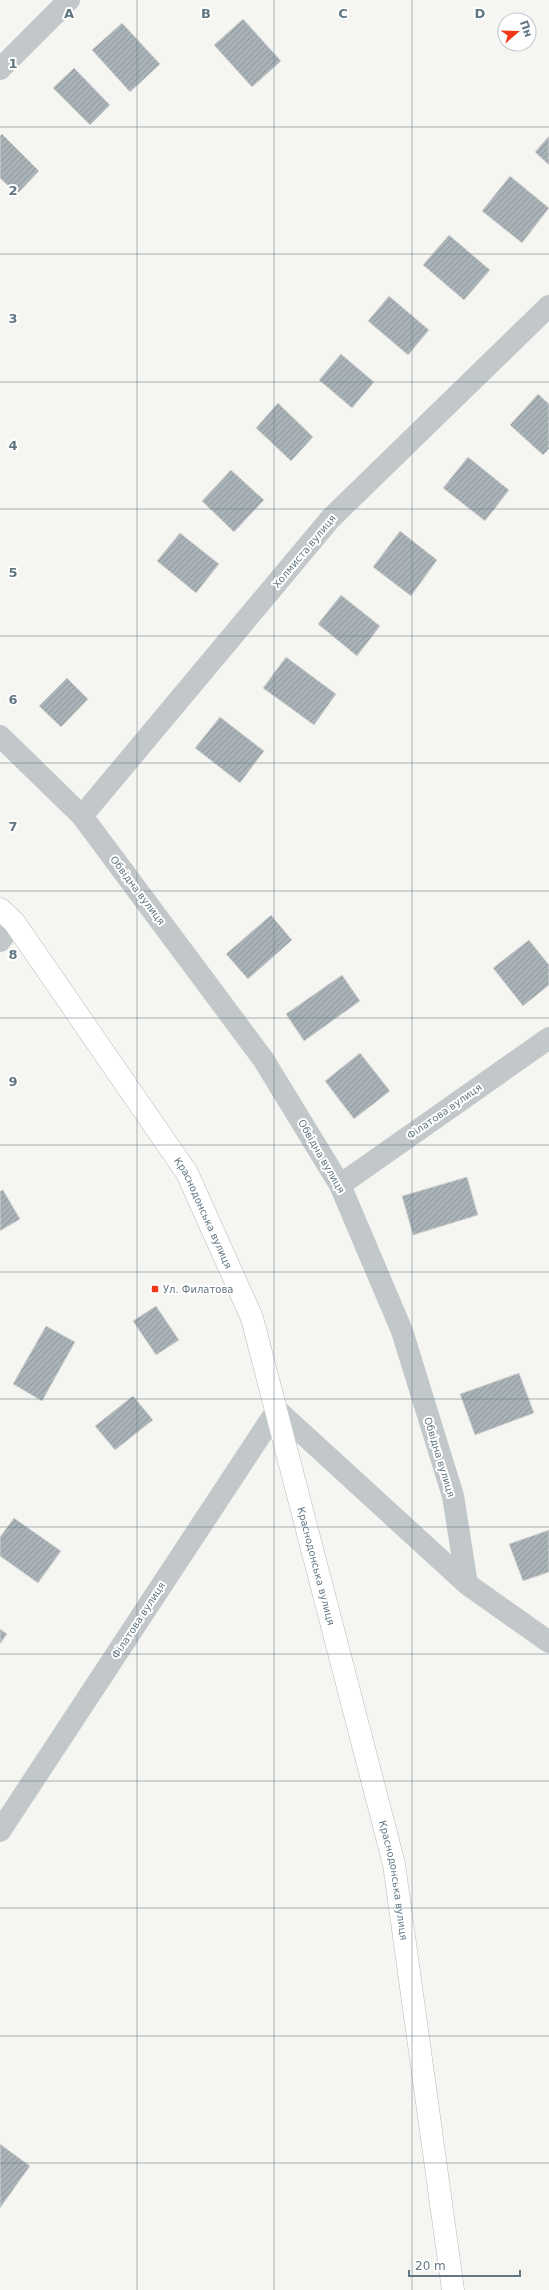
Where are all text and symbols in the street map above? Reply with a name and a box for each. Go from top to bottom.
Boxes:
text: A [64,6,74,21]
text: B [201,6,211,21]
text: C [338,6,348,21]
text: D [475,6,486,21]
north arrow [497,12,537,52]
text: Пн [517,19,535,39]
text: 1 [8,56,18,71]
text: 2 [8,183,18,198]
text: 3 [8,311,18,326]
text: 4 [8,438,18,453]
street label: Холмиста вулиця [271,513,338,590]
text: 5 [8,565,18,580]
text: 6 [8,692,18,707]
text: 7 [8,819,18,834]
street label: Обвідна вулиця [108,854,167,927]
text: 8 [8,947,18,962]
text: 9 [8,1074,18,1089]
street label: Філатова вулиця [405,1082,484,1141]
street label: Обвідна вулиця [296,1118,347,1195]
street label: Краснодонська вулиця [172,1155,234,1270]
marker: Ул. Филатова [150,1284,160,1294]
place label: Ул. Филатова [163,1284,233,1295]
street label: Обвідна вулиця [422,1416,457,1498]
street label: Краснодонська вулиця [295,1506,337,1626]
street label: Філатова вулиця [110,1580,167,1660]
street label: Краснодонська вулиця [377,1819,409,1941]
scale bar [409,2252,520,2278]
text: 20 m [415,2259,446,2273]

